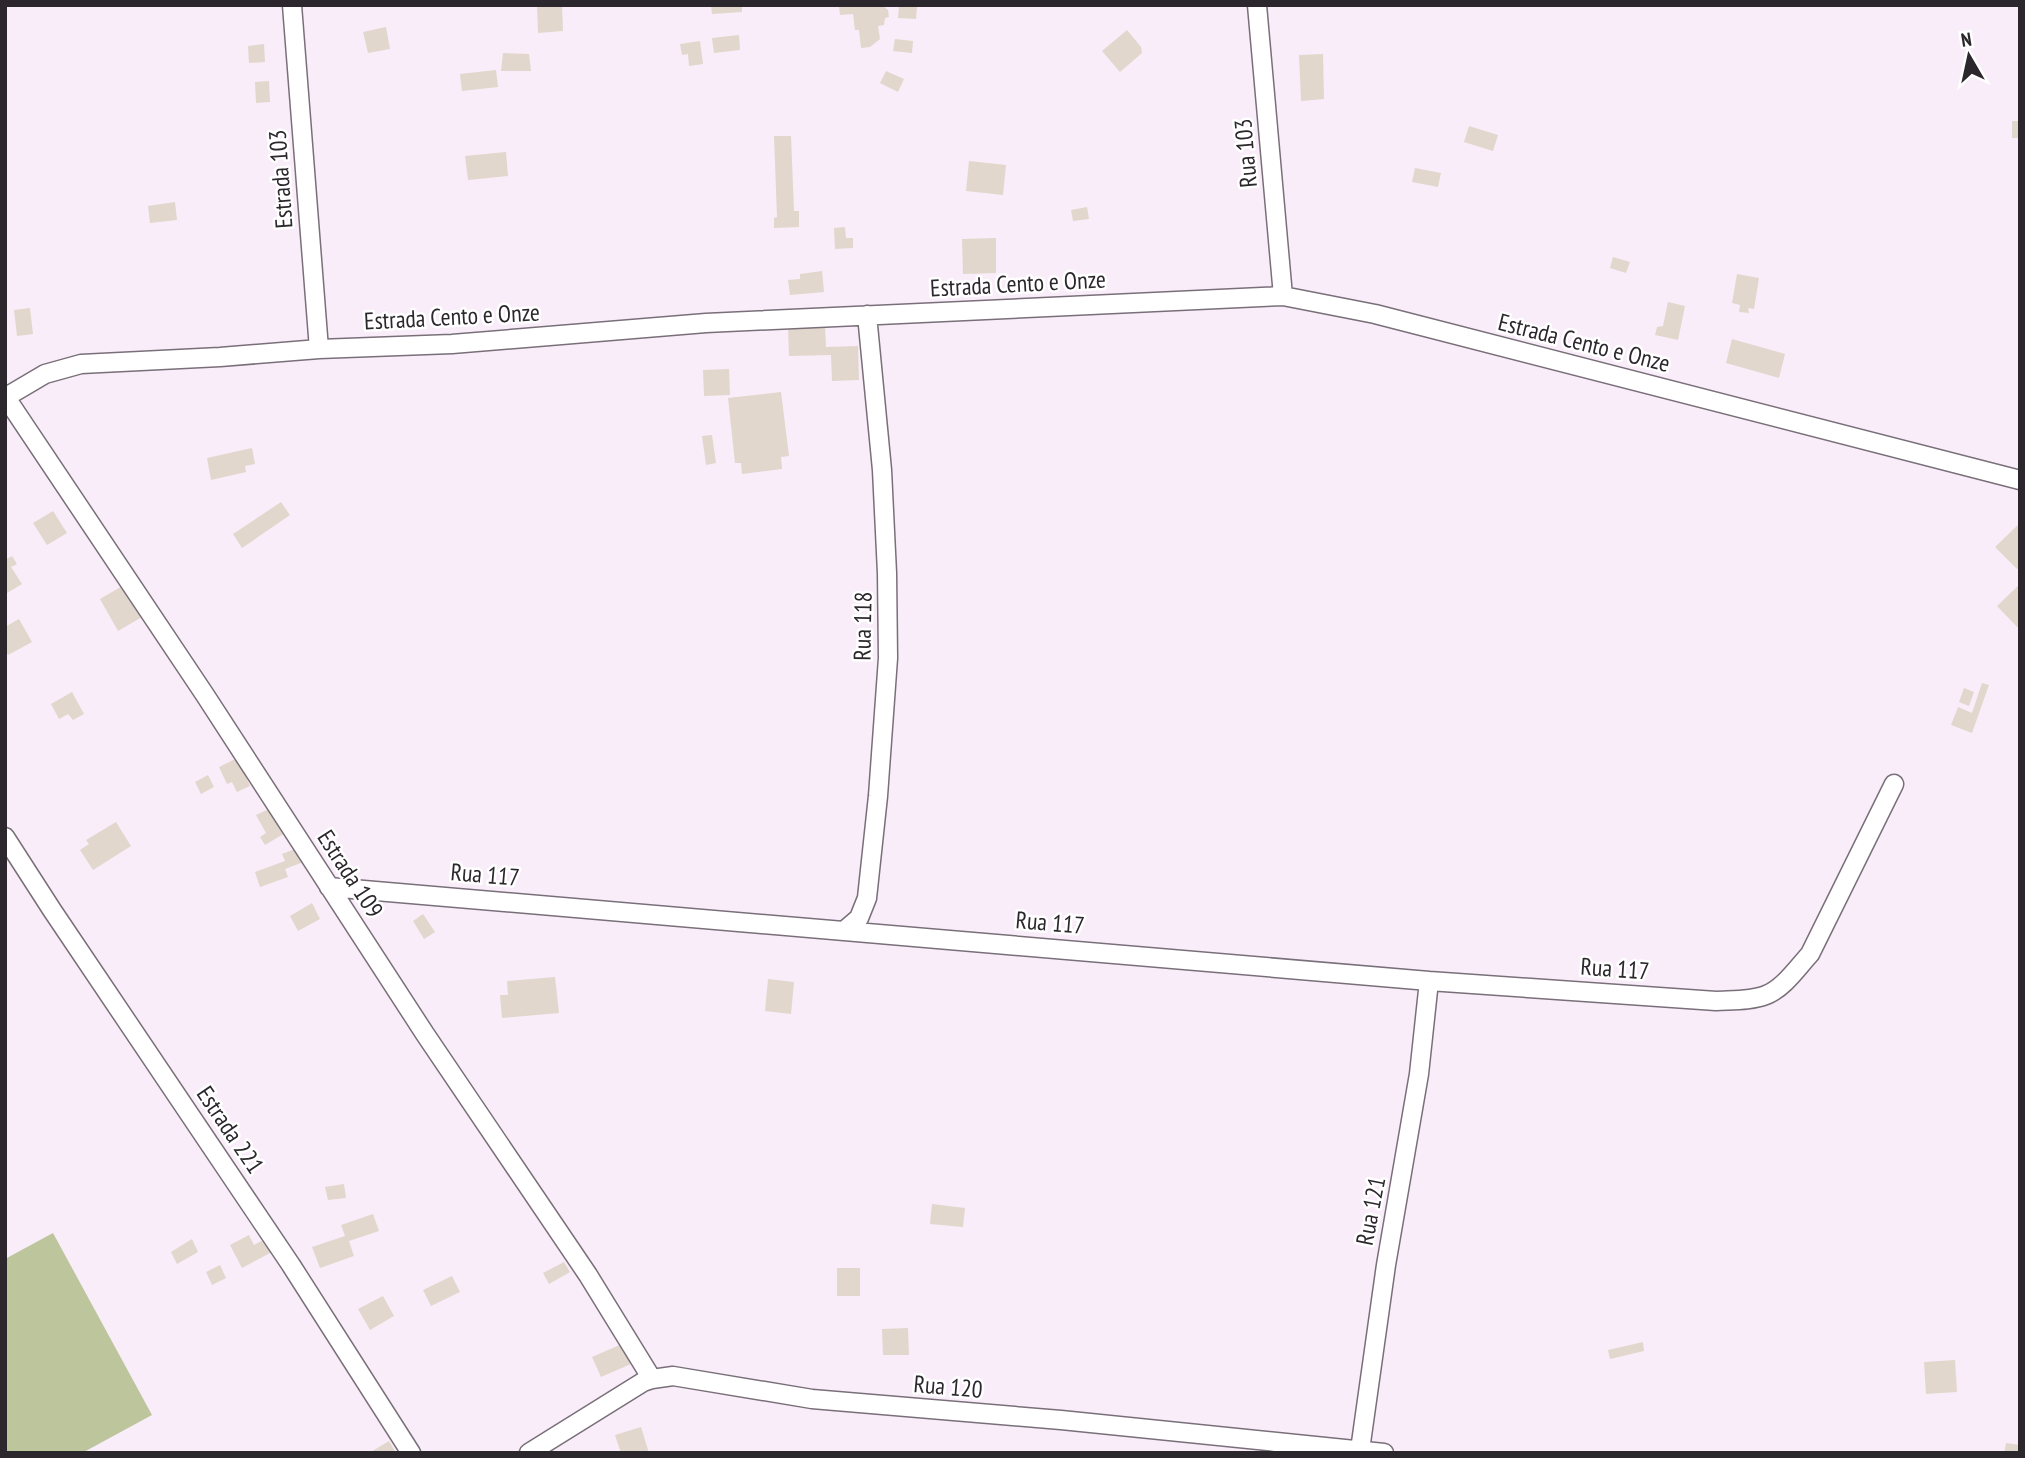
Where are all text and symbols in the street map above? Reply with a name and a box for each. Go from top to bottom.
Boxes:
north arrow [1934,21,2004,91]
text: N [1959,27,1973,52]
street label: Rua 103 [1227,117,1264,189]
street label: Estrada 103 [262,129,299,229]
street label: Estrada Cento e Onze [929,263,1107,304]
street label: Estrada Cento e Onze [363,296,541,337]
street label: Estrada Cento e Onze [1495,306,1673,379]
street label: Rua 118 [846,591,879,661]
street label: Estrada 109 [311,824,390,924]
street label: Rua 117 [449,856,521,893]
street label: Rua 117 [1014,904,1086,941]
street label: Rua 117 [1580,951,1651,986]
street label: Estrada 221 [190,1080,271,1179]
street label: Rua 121 [1349,1174,1392,1248]
street label: Rua 120 [912,1368,984,1405]

